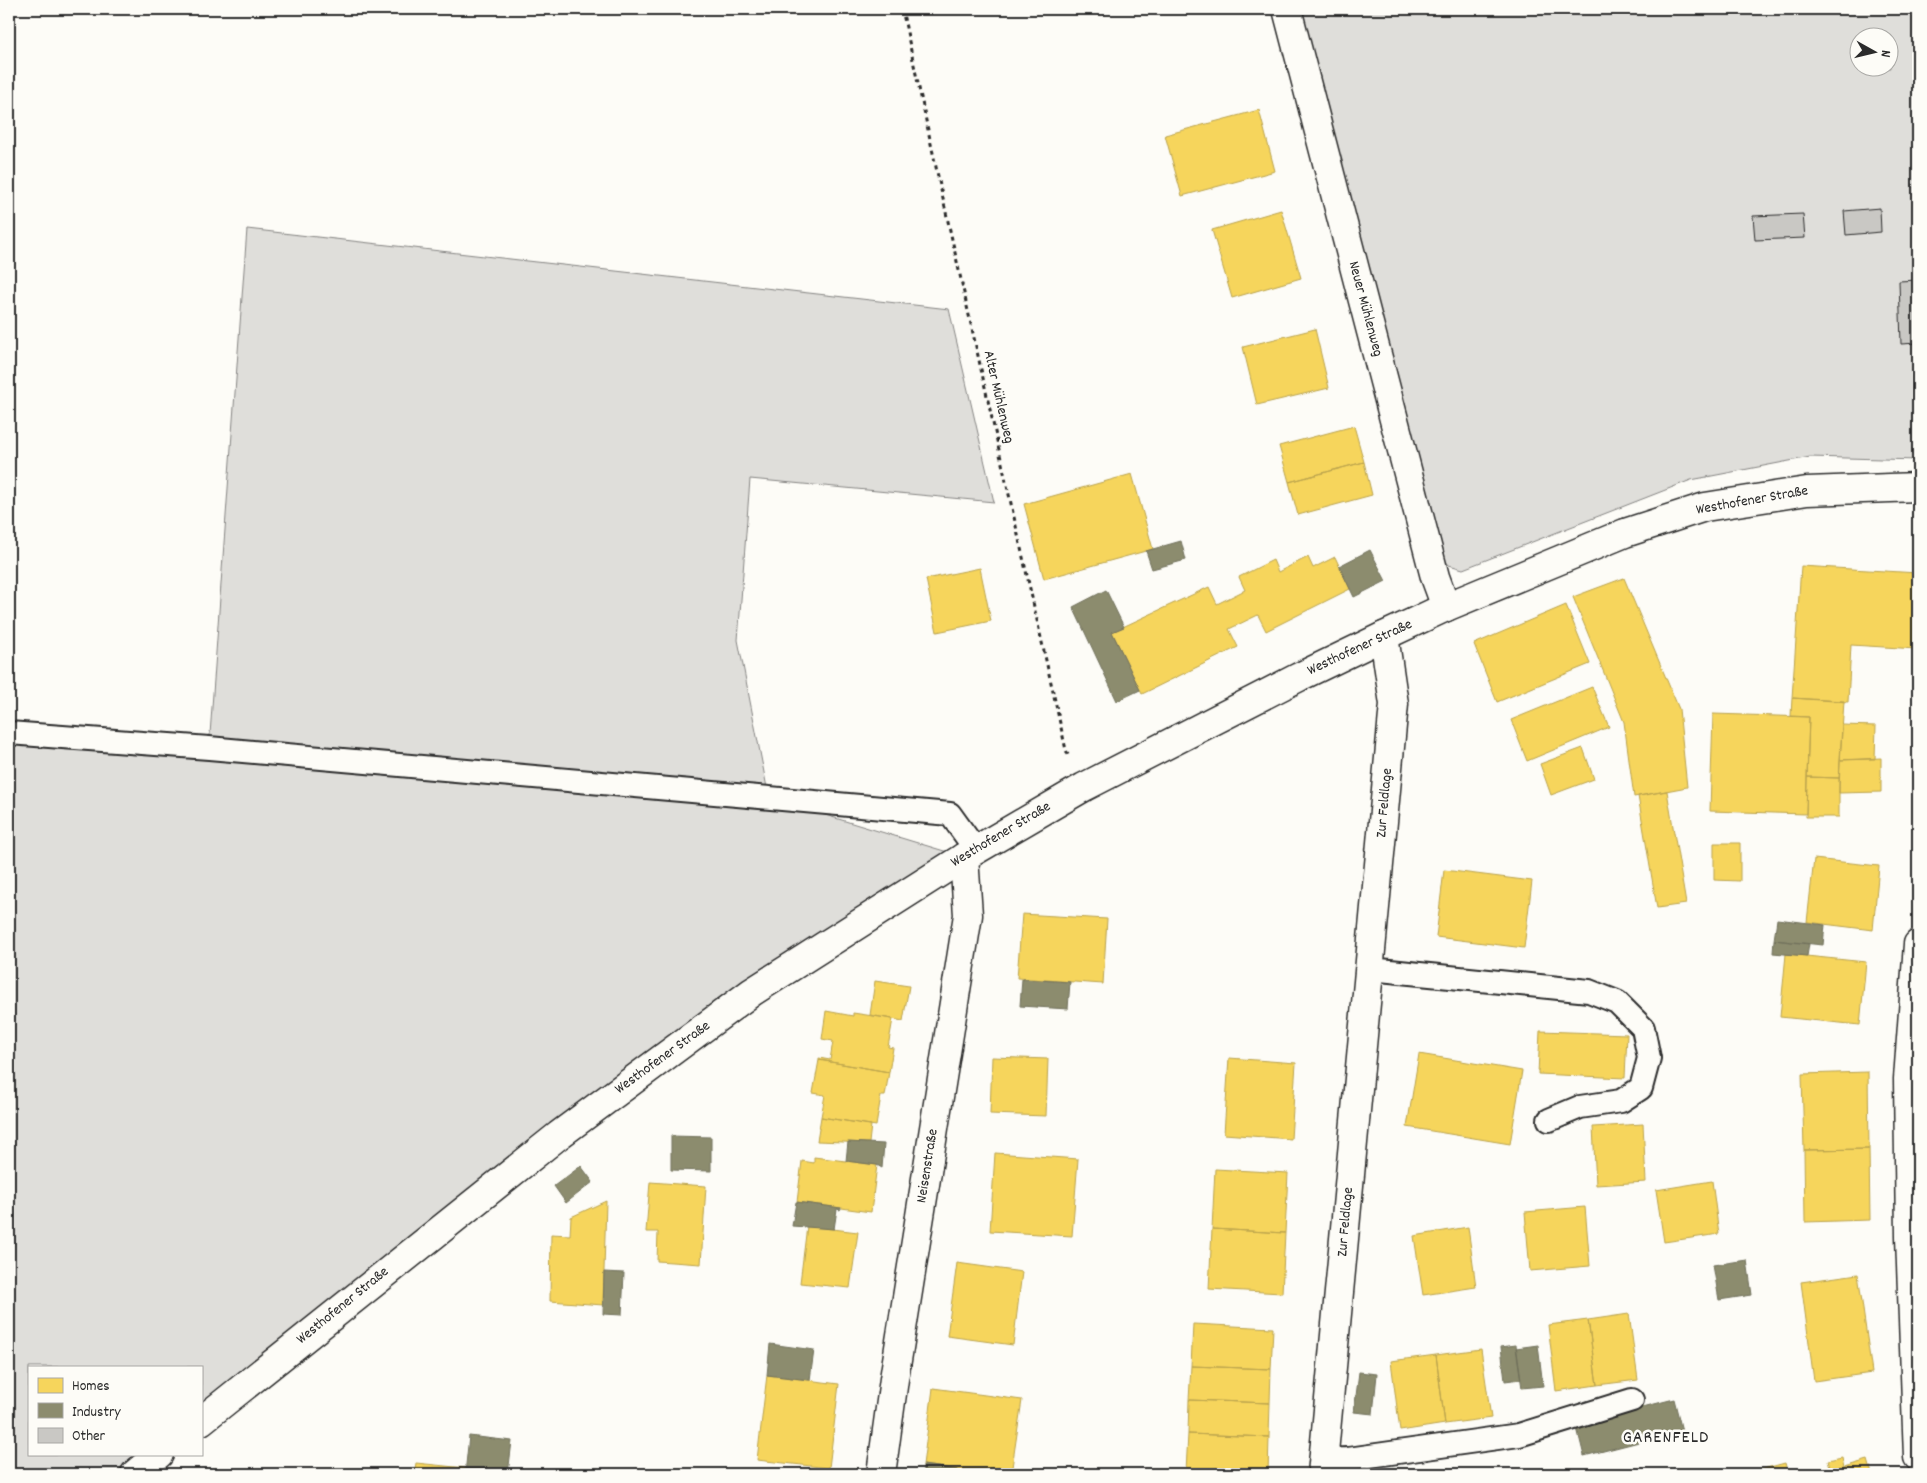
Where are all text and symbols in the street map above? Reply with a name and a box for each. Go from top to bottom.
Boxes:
north arrow [1850,28,1900,78]
text: N [1874,49,1895,58]
street label: Neuer Mühlenweg [1342,259,1388,359]
street label: Alter Mühlenweg [977,348,1019,446]
street label: Westhofener Straße [1694,480,1810,522]
street label: Westhofener Straße [1304,614,1416,682]
street label: Zur Feldlage [1371,767,1399,839]
street label: Westhofener Straße [947,796,1056,874]
street label: Westhofener Straße [611,1016,716,1100]
street label: Neisenstraße [911,1127,945,1205]
street label: Zur Feldlage [1332,1186,1360,1258]
street label: Westhofener Straße [292,1261,394,1350]
legend [28,1366,202,1456]
text: Homes [72,1376,110,1398]
text: Industry [72,1402,121,1424]
text: Other [72,1426,106,1448]
district label: GARENFELD [1623,1426,1709,1451]

